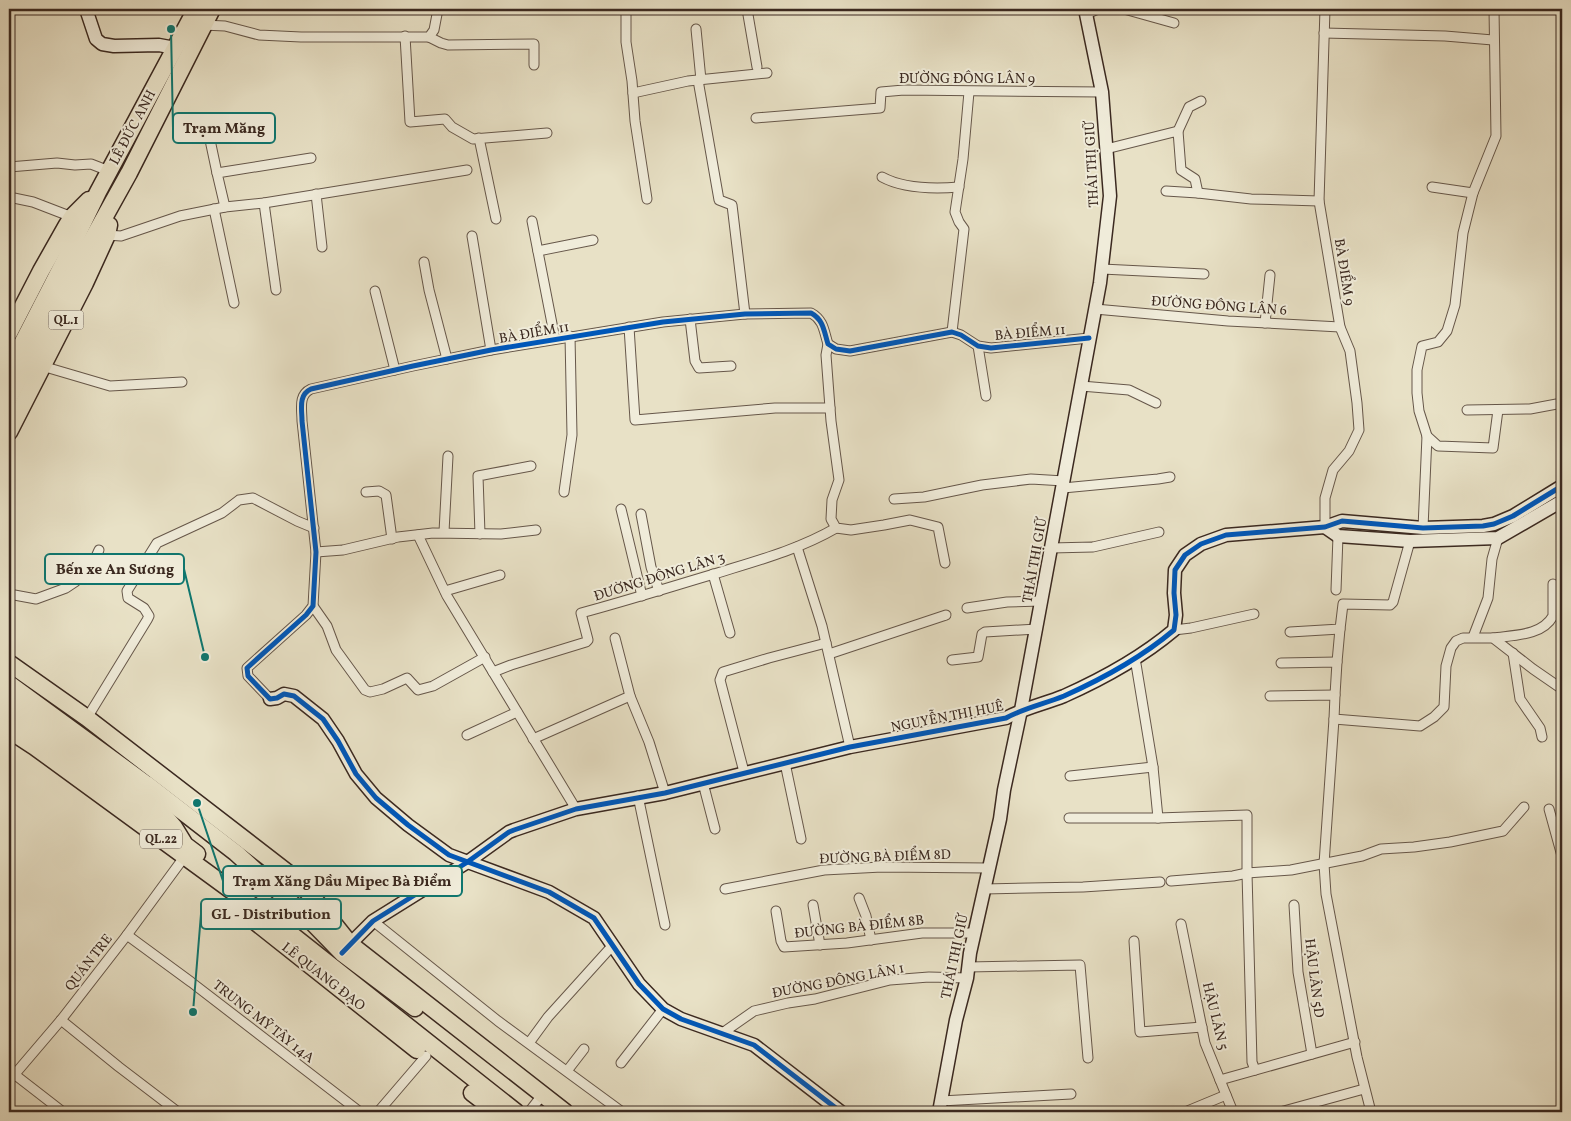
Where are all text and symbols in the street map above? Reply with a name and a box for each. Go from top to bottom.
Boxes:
street label: ĐƯỜNG ĐÔNG LÂN 9 [899,69,1035,89]
street label: LÊ ĐỨC ANH [105,86,161,168]
callout: Trạm Măng [173,113,275,143]
text: Trạm Măng [183,119,265,140]
street label: THÁI THỊ GIỮ [1081,119,1104,208]
street label: BÀ ĐIỂM 9 [1329,237,1361,307]
street label: ĐƯỜNG ĐÔNG LÂN 6 [1150,291,1287,321]
road number: QL.1 [48,310,84,330]
street label: BÀ ĐIỂM 11 [497,315,571,349]
street label: BÀ ĐIỂM 11 [994,318,1066,346]
street label: THÁI THỊ GIỮ [1019,515,1053,605]
street label: ĐƯỜNG ĐÔNG LÂN 3 [591,547,727,606]
callout: Bến xe An Sương [45,554,184,584]
text: Bến xe An Sương [56,560,174,581]
street label: NGUYỄN THỊ HUÊ [889,695,1005,738]
road number: QL.22 [140,830,182,849]
street label: ĐƯỜNG BÀ ĐIỂM 8D [819,843,951,869]
callout: Trạm Xăng Dầu Mipec Bà Điểm [223,866,462,896]
text: Trạm Xăng Dầu Mipec Bà Điểm [232,872,452,893]
callout: GL - Distribution [201,899,341,929]
text: GL - Distribution [211,905,331,926]
street label: ĐƯỜNG BÀ ĐIỂM 8B [793,908,925,944]
street label: THÁI THỊ GIỮ [937,911,974,1001]
street label: QUÁN TRE [61,930,117,995]
street label: HẬU LÂN 5D [1299,937,1328,1019]
street label: LÊ QUANG ĐẠO [277,938,369,1016]
street label: ĐƯỜNG ĐÔNG LÂN 1 [770,958,906,1004]
street label: TRUNG MỸ TÂY 14A [208,976,318,1068]
street label: HẬU LÂN 5 [1197,980,1232,1052]

